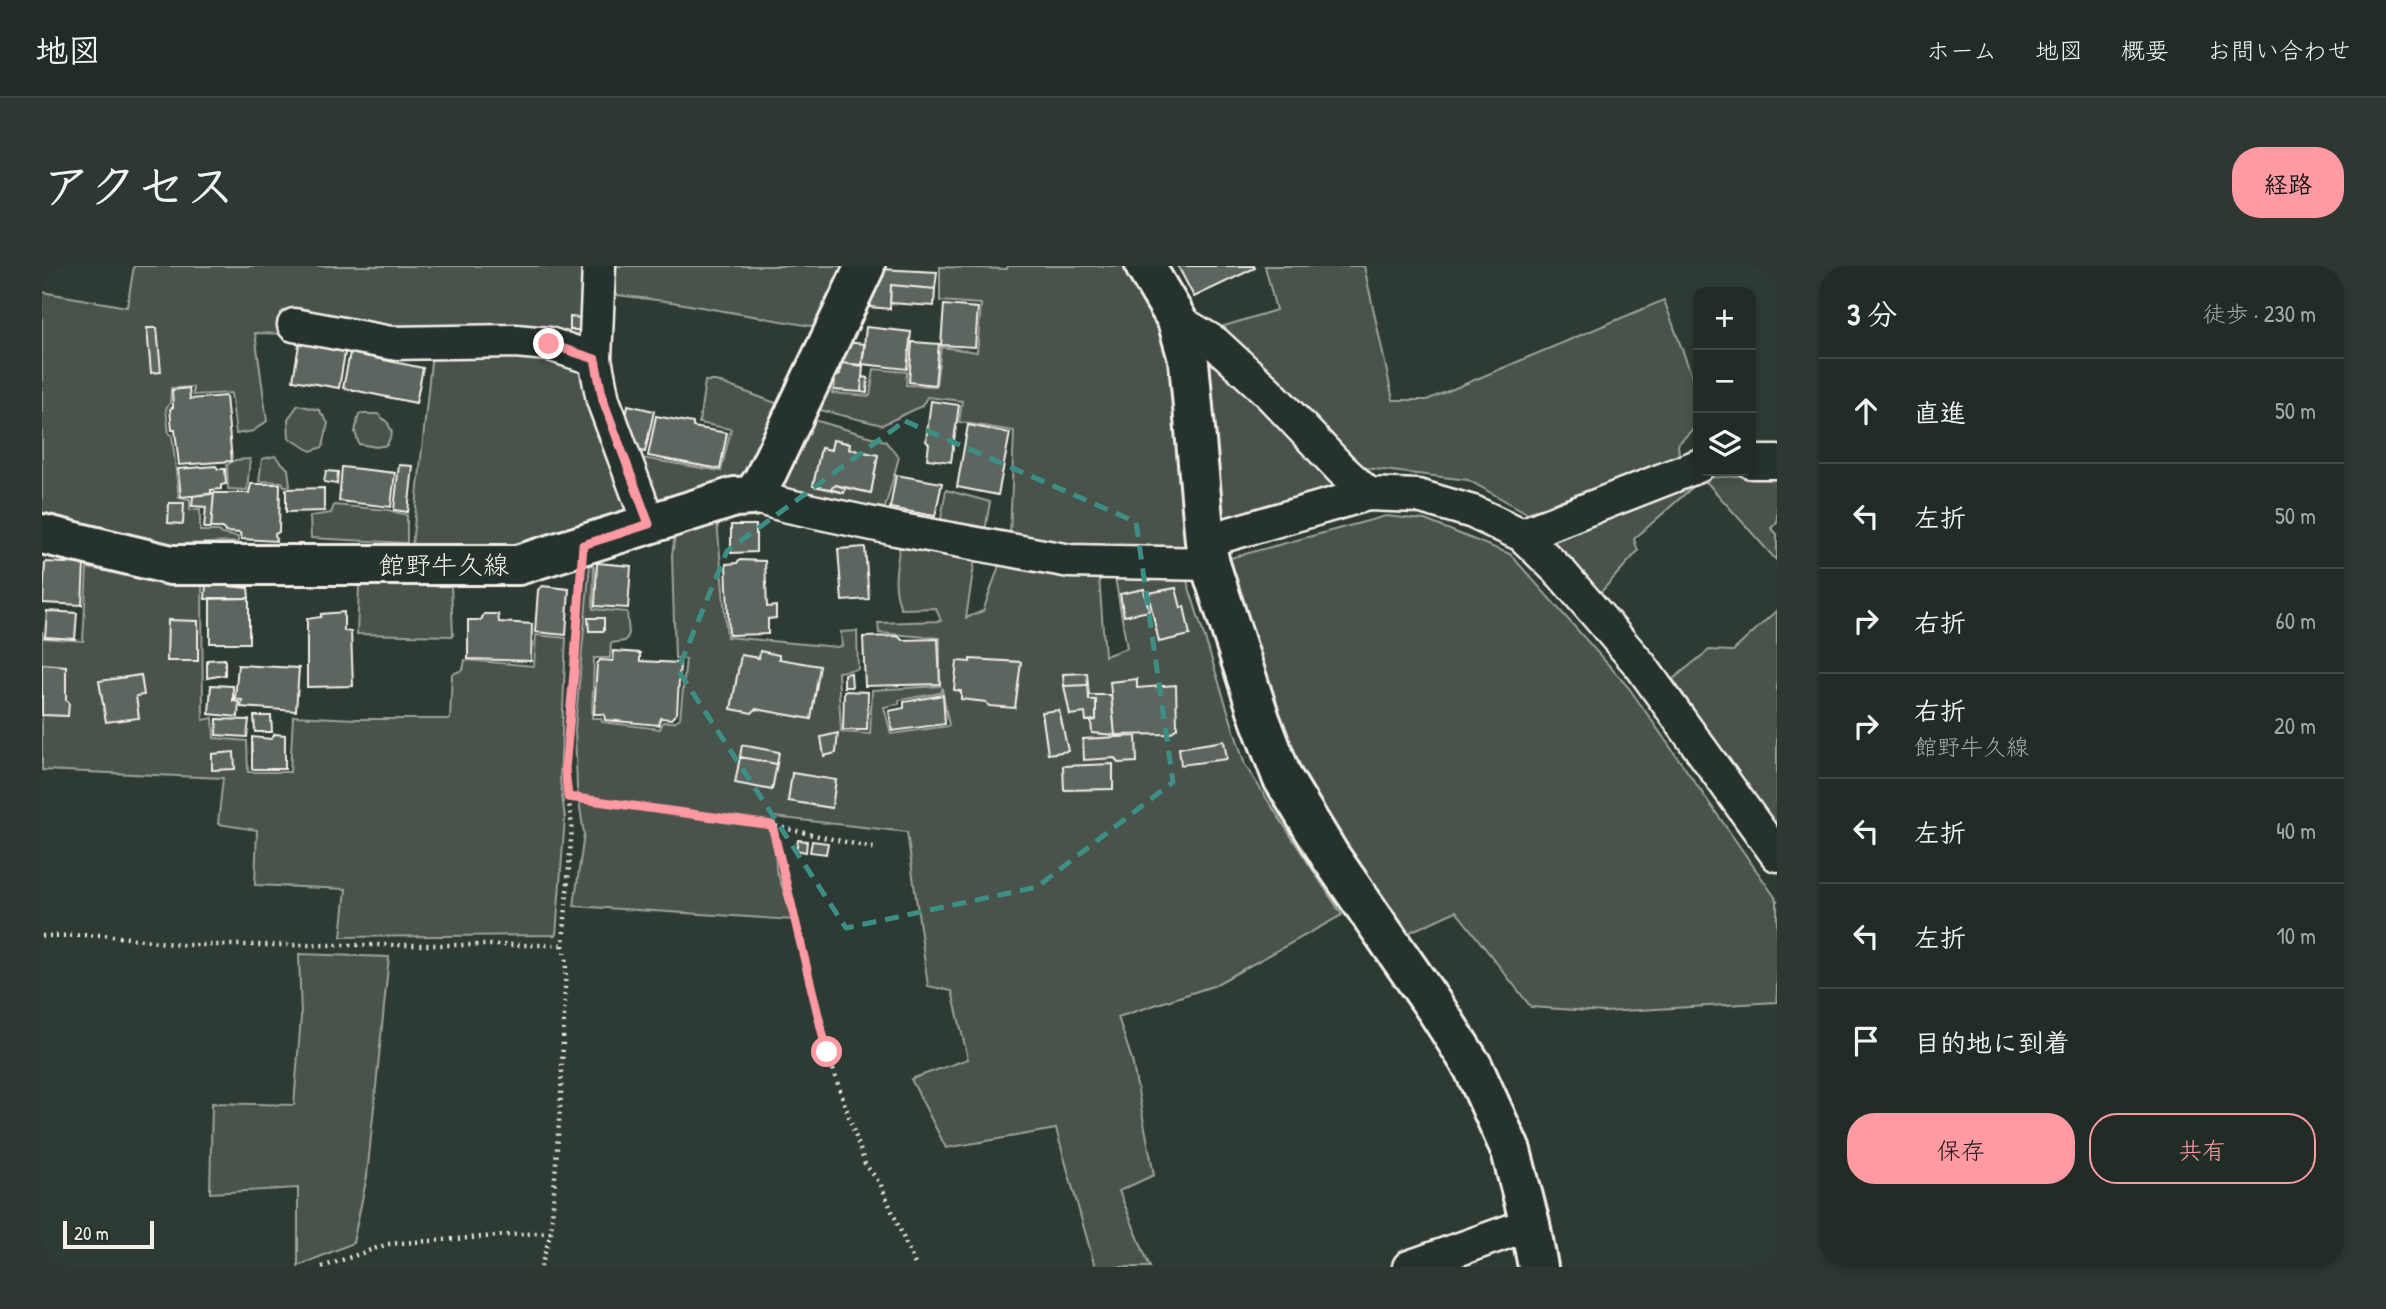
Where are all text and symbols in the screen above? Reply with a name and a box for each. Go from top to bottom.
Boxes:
text: 地図 [35,28,101,72]
text: ホーム [1926,34,1997,66]
text: 地図 [2035,34,2083,66]
text: 概要 [2121,34,2169,66]
text: お問い合わせ [2207,34,2351,66]
button: 経路 [2232,147,2344,218]
text: アクセス [42,152,235,218]
map controls [1693,287,1756,476]
button: + [1693,287,1756,350]
text: 3 分 [1847,294,1897,334]
text: 徒歩 · 230 m [2203,298,2316,329]
route end [533,328,564,359]
button: − [1693,350,1756,413]
icon: ahead [1847,392,1885,430]
text: 直進 [1914,395,1966,430]
text: 50 m [2275,395,2316,426]
button: layers [1693,413,1756,476]
icon: left [1847,497,1885,535]
text: 左折 [1914,500,1966,535]
text: 50 m [2275,500,2316,531]
street label: 館野牛久線 [379,547,509,582]
icon: right [1847,602,1885,640]
text: 右折 [1914,605,1966,640]
text: 60 m [2276,605,2316,636]
text: 右折 [1914,693,1966,728]
icon: right [1847,707,1885,745]
text: 20 m [2274,710,2316,741]
text: 館野牛久線 [1914,731,2029,762]
icon: left [1847,812,1885,850]
text: 左折 [1914,815,1966,850]
text: 40 m [2276,815,2316,846]
icon: left [1847,917,1885,955]
text: 左折 [1914,920,1966,955]
text: 10 m [2276,920,2316,951]
icon: arrive [1847,1022,1885,1060]
text: 目的地に到着 [1914,1025,2070,1060]
route start [811,1036,842,1067]
button: 保存 [1847,1113,2075,1184]
button: 共有 [2089,1113,2316,1184]
scale bar [63,1218,154,1250]
text: 20 m [74,1220,109,1246]

